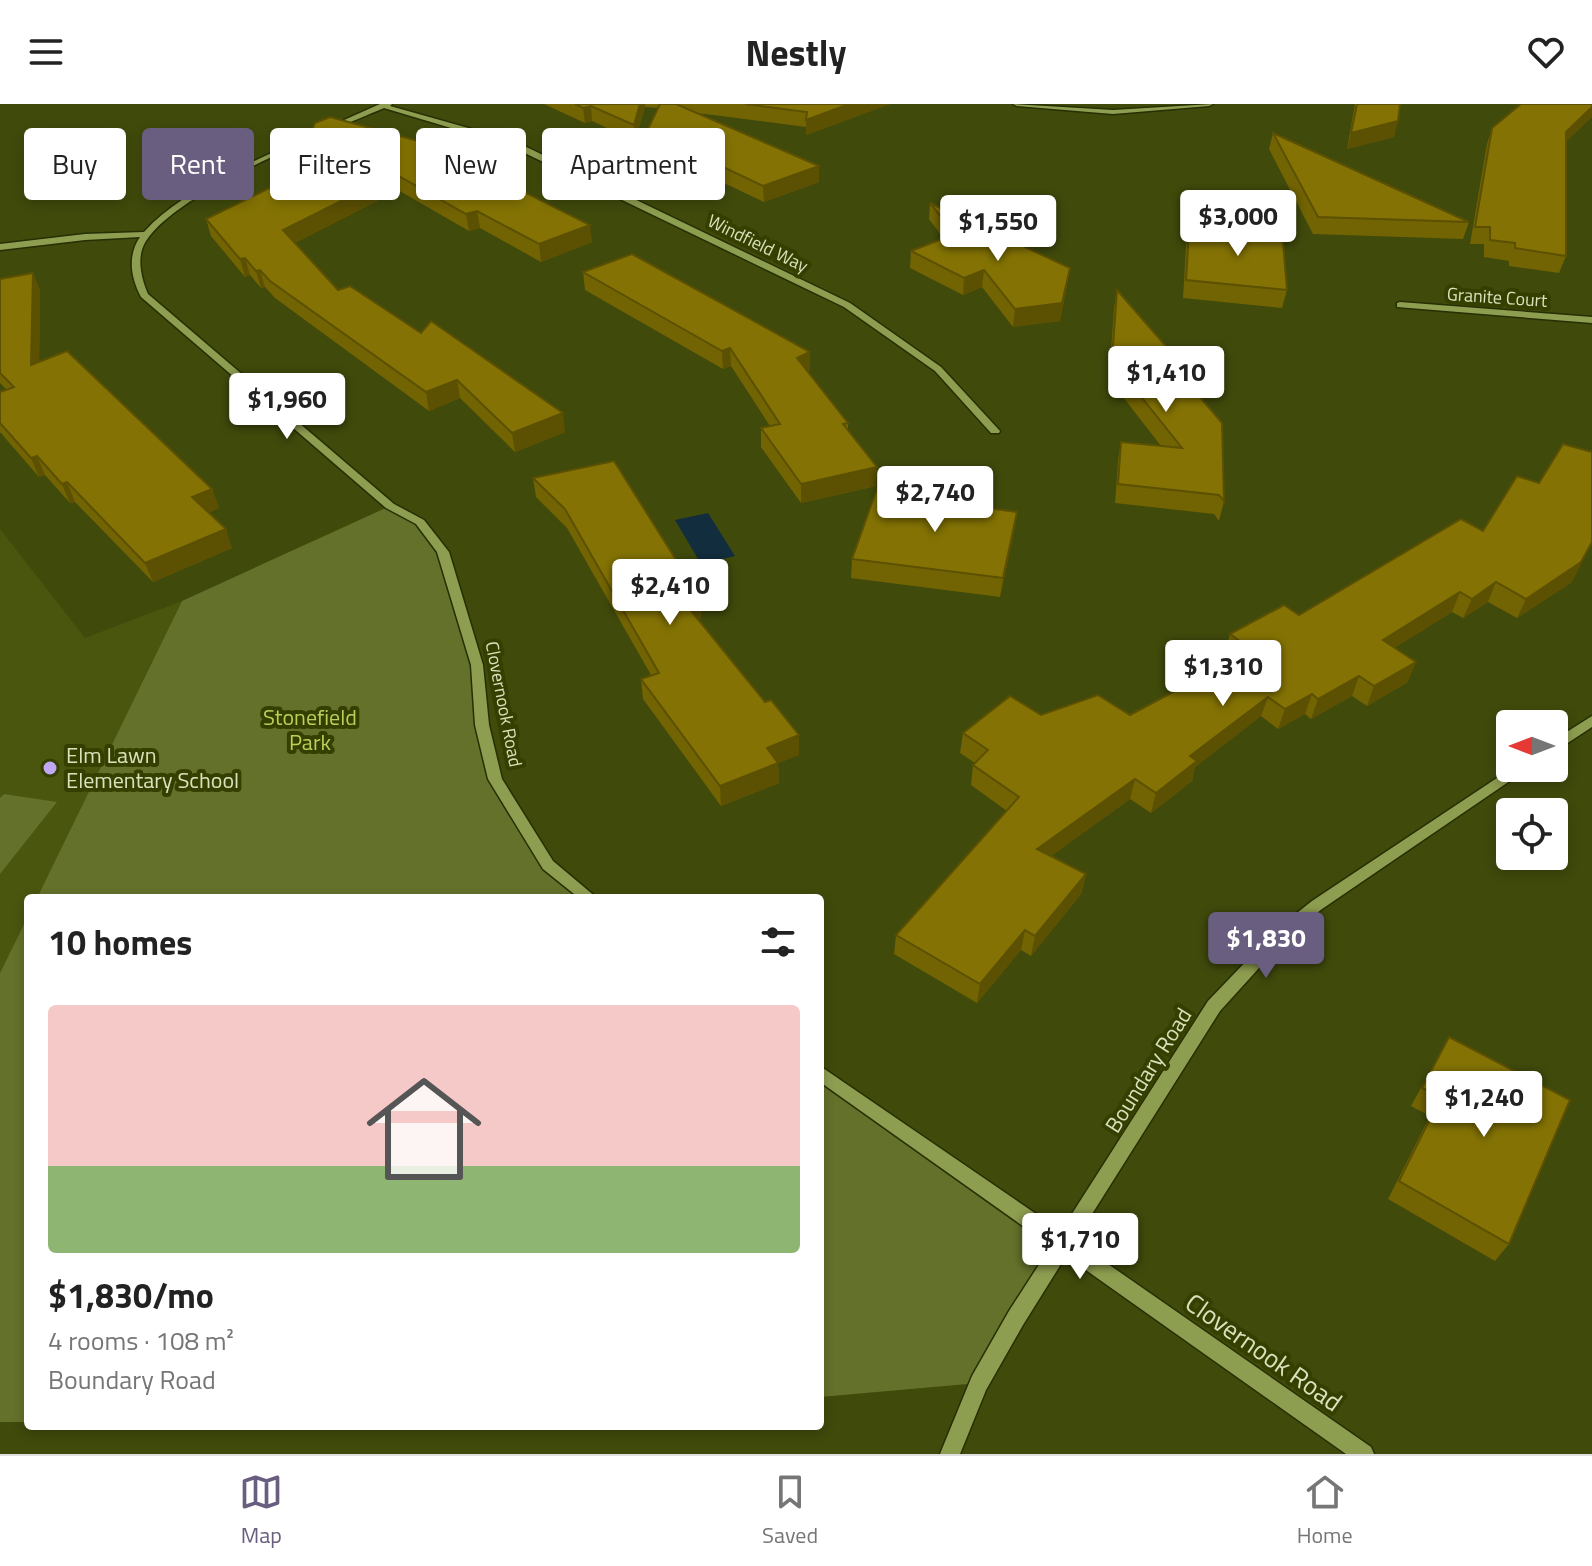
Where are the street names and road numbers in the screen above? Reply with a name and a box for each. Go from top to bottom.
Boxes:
street label: Windfield Way [703,207,813,279]
street label: Granite Court [1446,280,1549,314]
street label: Clovernook Road [479,639,529,769]
street label: Boundary Road [1096,1001,1200,1139]
street label: Clovernook Road [1177,1283,1351,1421]

